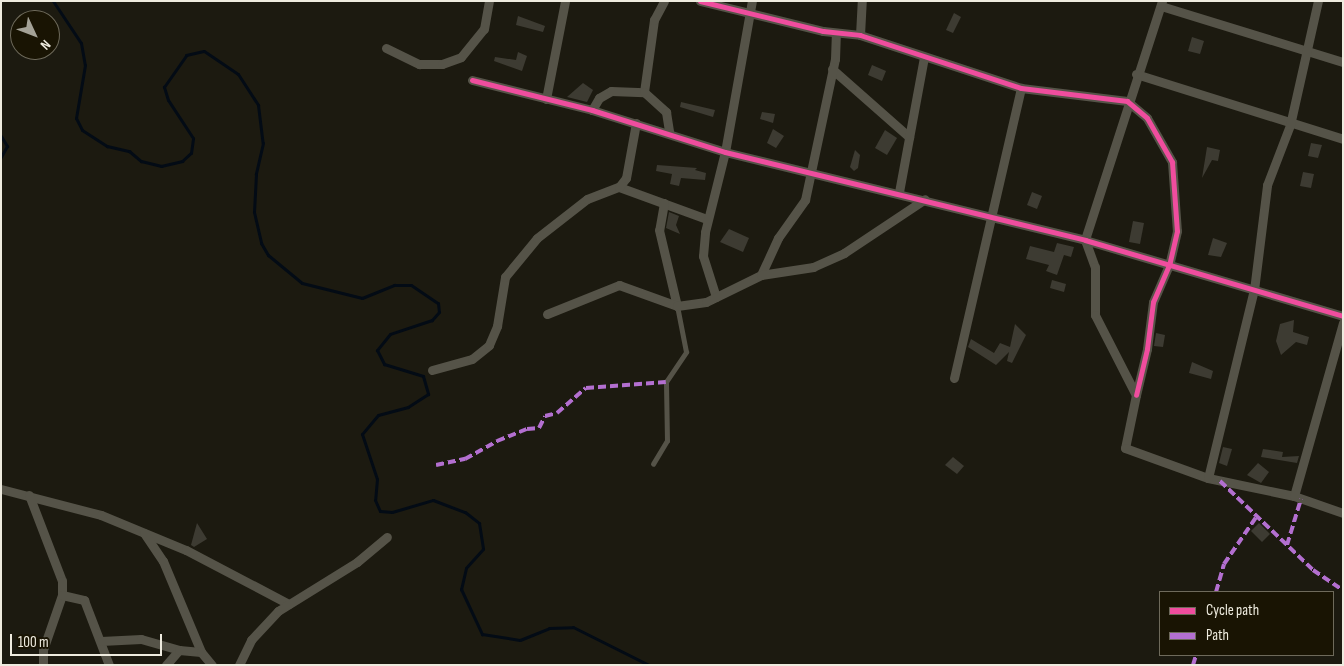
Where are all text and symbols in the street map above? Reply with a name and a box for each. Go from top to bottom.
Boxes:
north arrow [10,10,60,60]
text: N [37,36,54,53]
legend [1159,591,1334,656]
text: Cycle path [1206,601,1259,620]
scale bar [12,624,165,656]
text: Path [1206,626,1229,645]
text: 100 m [18,633,49,652]

